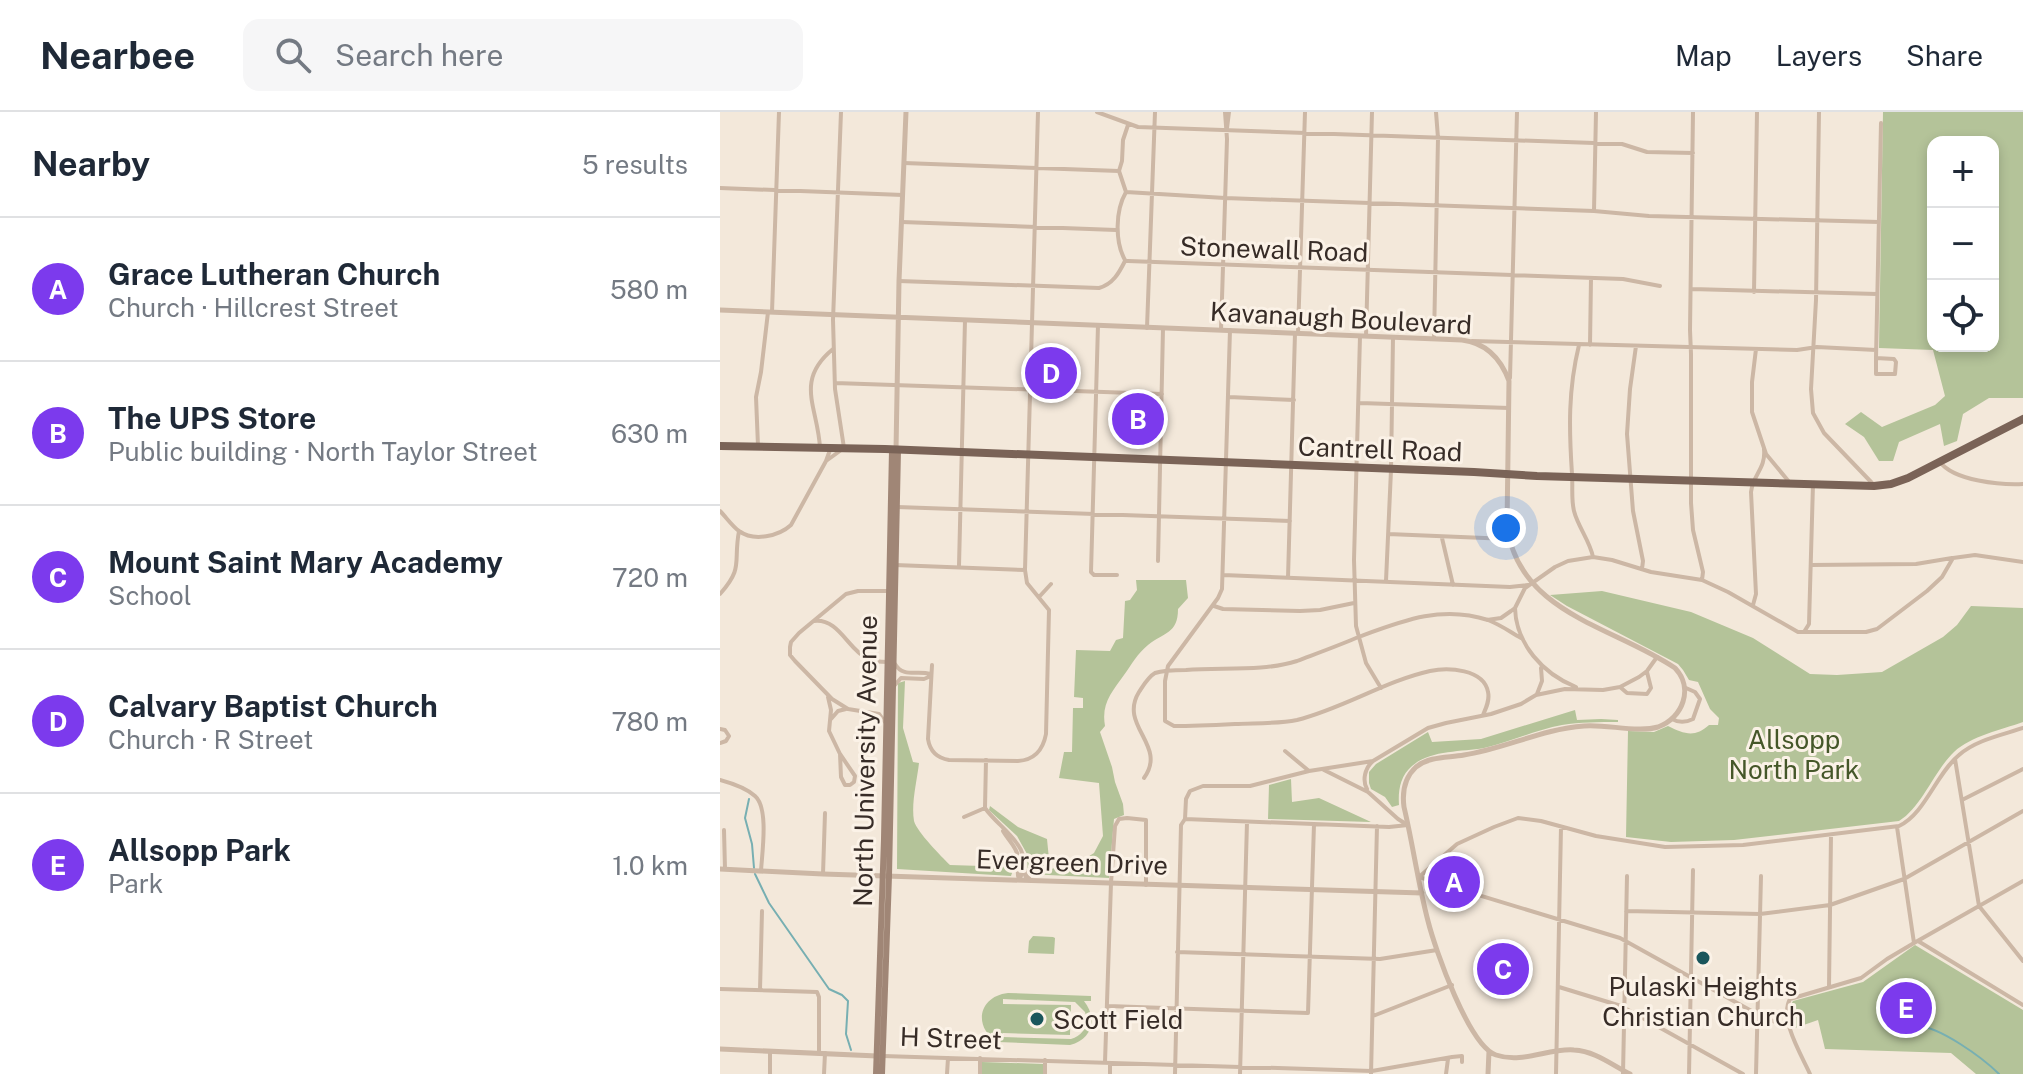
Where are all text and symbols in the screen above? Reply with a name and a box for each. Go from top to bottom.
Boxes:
search box [243,19,803,91]
text: Nearbee [40,33,195,78]
icon: search [271,33,315,77]
text: Search here [335,37,504,73]
text: Map [1675,39,1732,72]
text: Layers [1776,39,1862,72]
text: Share [1906,39,1983,72]
map controls [1927,136,1999,352]
button: + [1927,136,1999,208]
text: Nearby [32,144,150,184]
text: 5 results [582,149,688,180]
button: − [1927,208,1999,280]
street label: Stonewall Road [1179,230,1369,268]
text: Grace Lutheran Church [108,256,440,292]
text: A [49,274,67,305]
text: 580 m [610,274,688,305]
button: locate [1927,280,1999,352]
text: Church · Hillcrest Street [108,292,399,323]
street label: Kavanaugh Boulevard [1209,296,1473,340]
pin: D [1025,343,1077,403]
pin: B [1112,389,1164,449]
text: The UPS Store [108,400,316,436]
text: B [49,418,67,449]
text: 630 m [611,418,688,449]
street label: Cantrell Road [1297,431,1463,467]
text: Public building · North Taylor Street [108,436,538,467]
your location [1486,508,1526,548]
text: Mount Saint Mary Academy [108,544,503,580]
text: C [49,562,67,593]
text: 720 m [612,562,688,593]
text: School [108,580,192,611]
street label: North University Avenue [847,615,883,907]
text: Calvary Baptist Church [108,688,438,724]
text: D [49,706,67,737]
text: 780 m [612,706,688,737]
text: Church · R Street [108,724,313,755]
park label: Allsopp North Park [1729,724,1859,785]
text: Allsopp Park [108,832,291,868]
street label: Evergreen Drive [975,843,1169,881]
text: E [50,850,66,881]
text: 1.0 km [612,850,688,881]
pin: A [1428,852,1480,912]
text: Park [108,868,163,899]
pin: C [1477,939,1529,999]
marker: Pulaski Heights Christian Church [1694,949,1712,967]
place label: Pulaski Heights Christian Church [1602,971,1804,1032]
pin: E [1880,978,1932,1038]
place label: Scott Field [1053,1004,1183,1035]
marker: Scott Field [1028,1010,1046,1028]
street label: H Street [899,1021,1003,1055]

